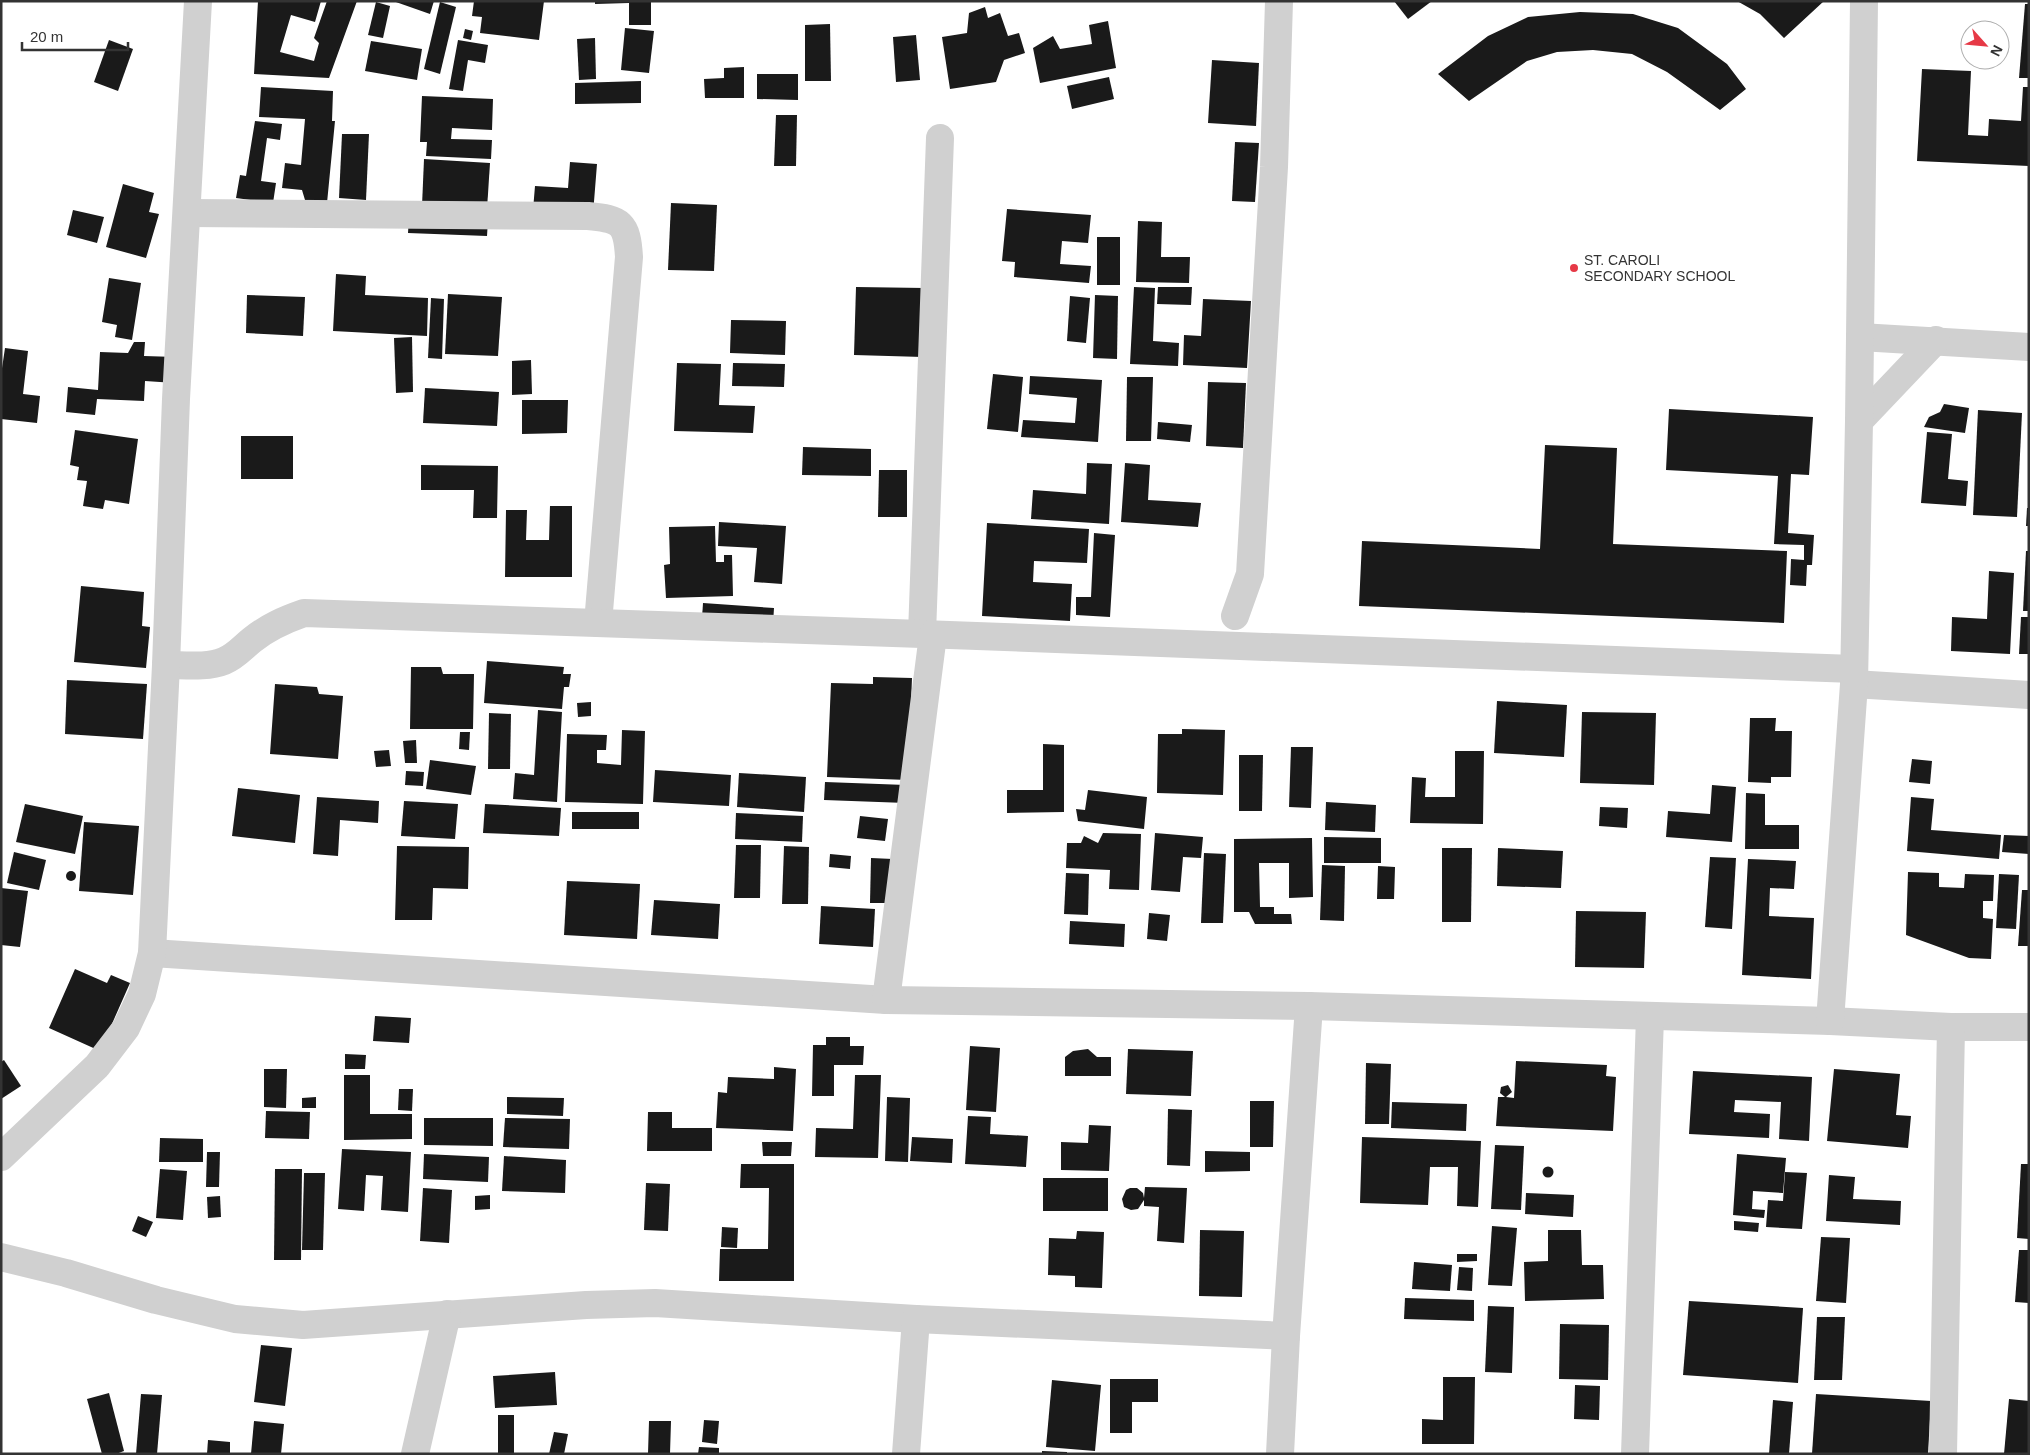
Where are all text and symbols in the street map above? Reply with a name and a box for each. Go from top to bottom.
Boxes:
scale bar [22,20,129,52]
north arrow [1960,20,2010,70]
text: 20 m [30,28,63,45]
text: N [1987,43,2006,59]
place label: ST. CAROLI SECONDARY SCHOOL [1584,252,1735,284]
marker: ST. CAROLI SECONDARY SCHOOL [1568,262,1580,274]

